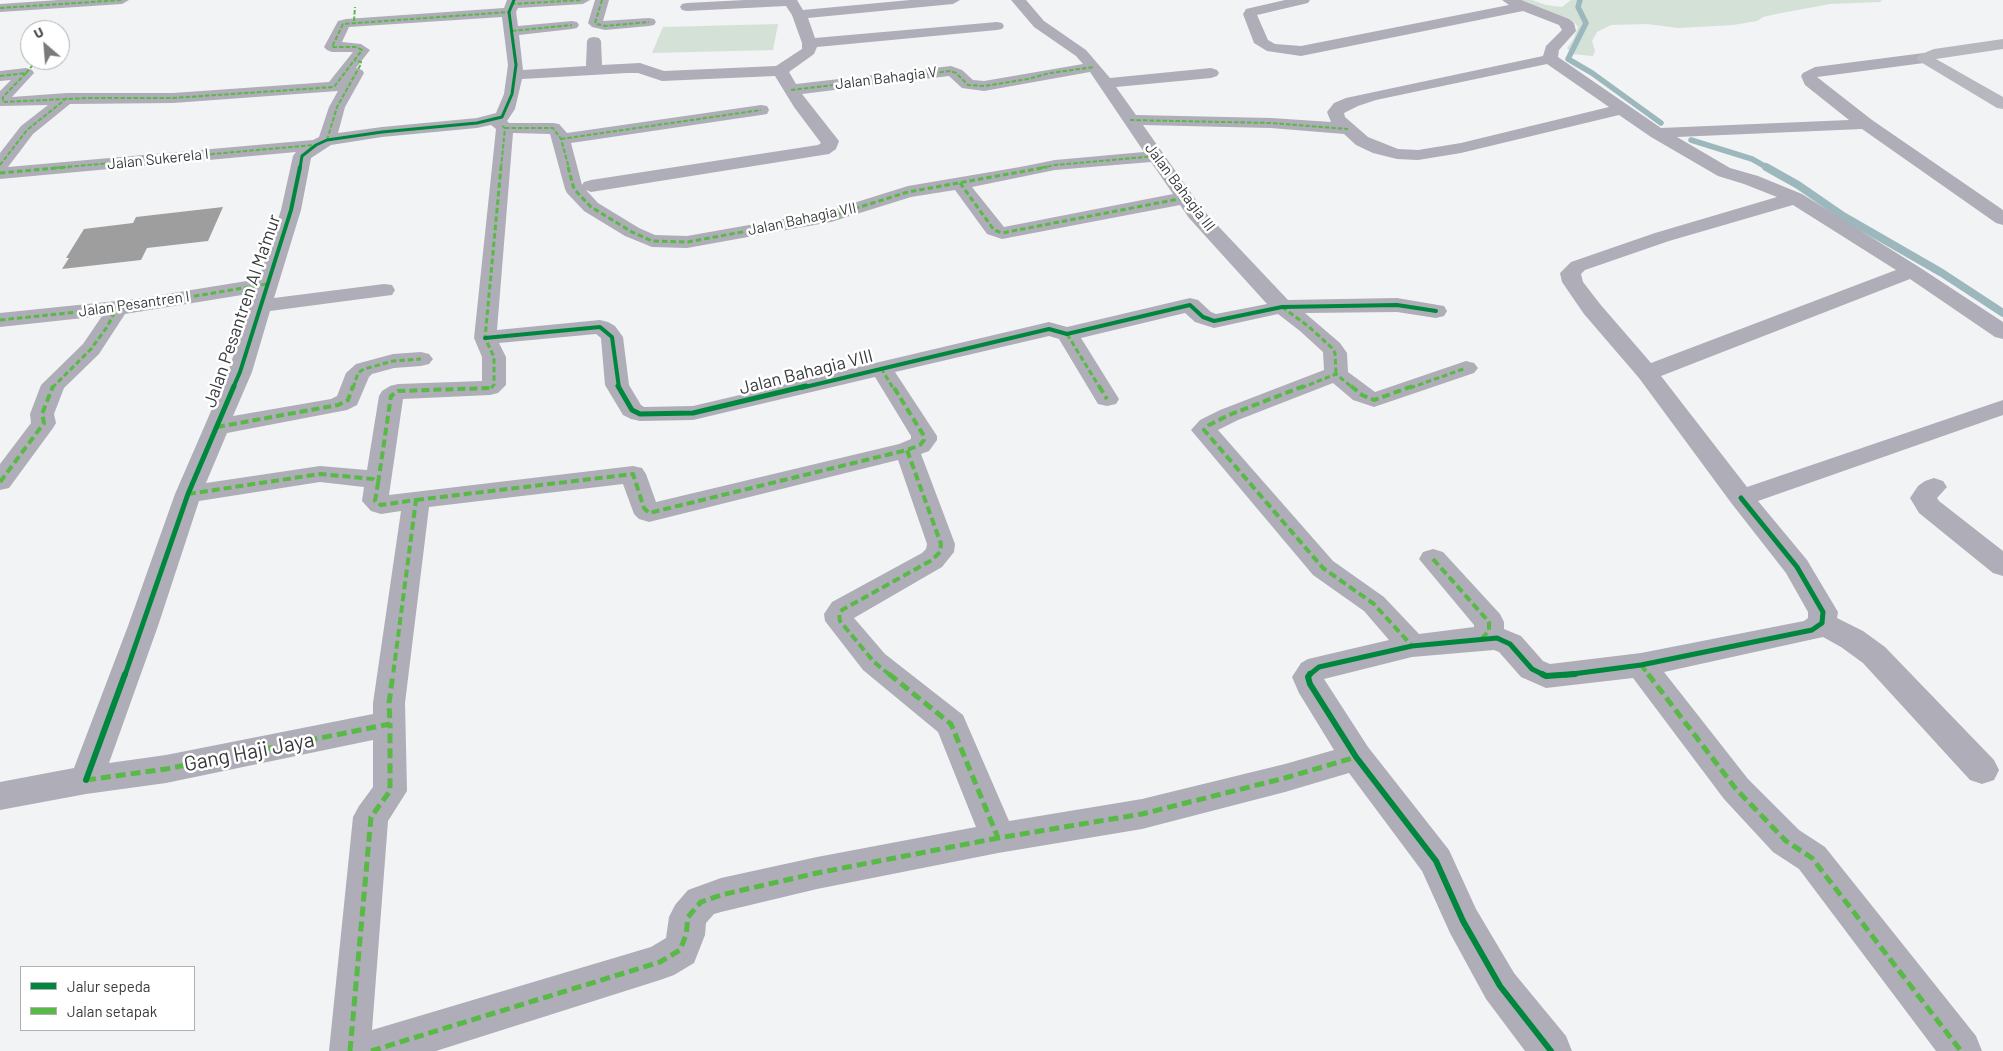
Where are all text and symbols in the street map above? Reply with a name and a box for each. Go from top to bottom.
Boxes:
north arrow [20,20,70,70]
text: U [31,23,46,42]
street label: Jalan Bahagia V [834,63,938,93]
street label: Jalan Bahagia III [1141,139,1219,235]
street label: Jalan Sukerela I [106,145,210,173]
street label: Jalan Bahagia VII [746,199,858,239]
street label: Jalan Pesantren Al Ma'mur [199,212,285,410]
street label: Jalan Pesantren I [77,287,191,321]
street label: Jalan Bahagia VIII [737,345,875,399]
street label: Gang Haji Jaya [182,727,316,777]
legend [20,966,195,1031]
text: Jalur sepeda [67,977,151,995]
text: Jalan setapak [67,1002,157,1020]

